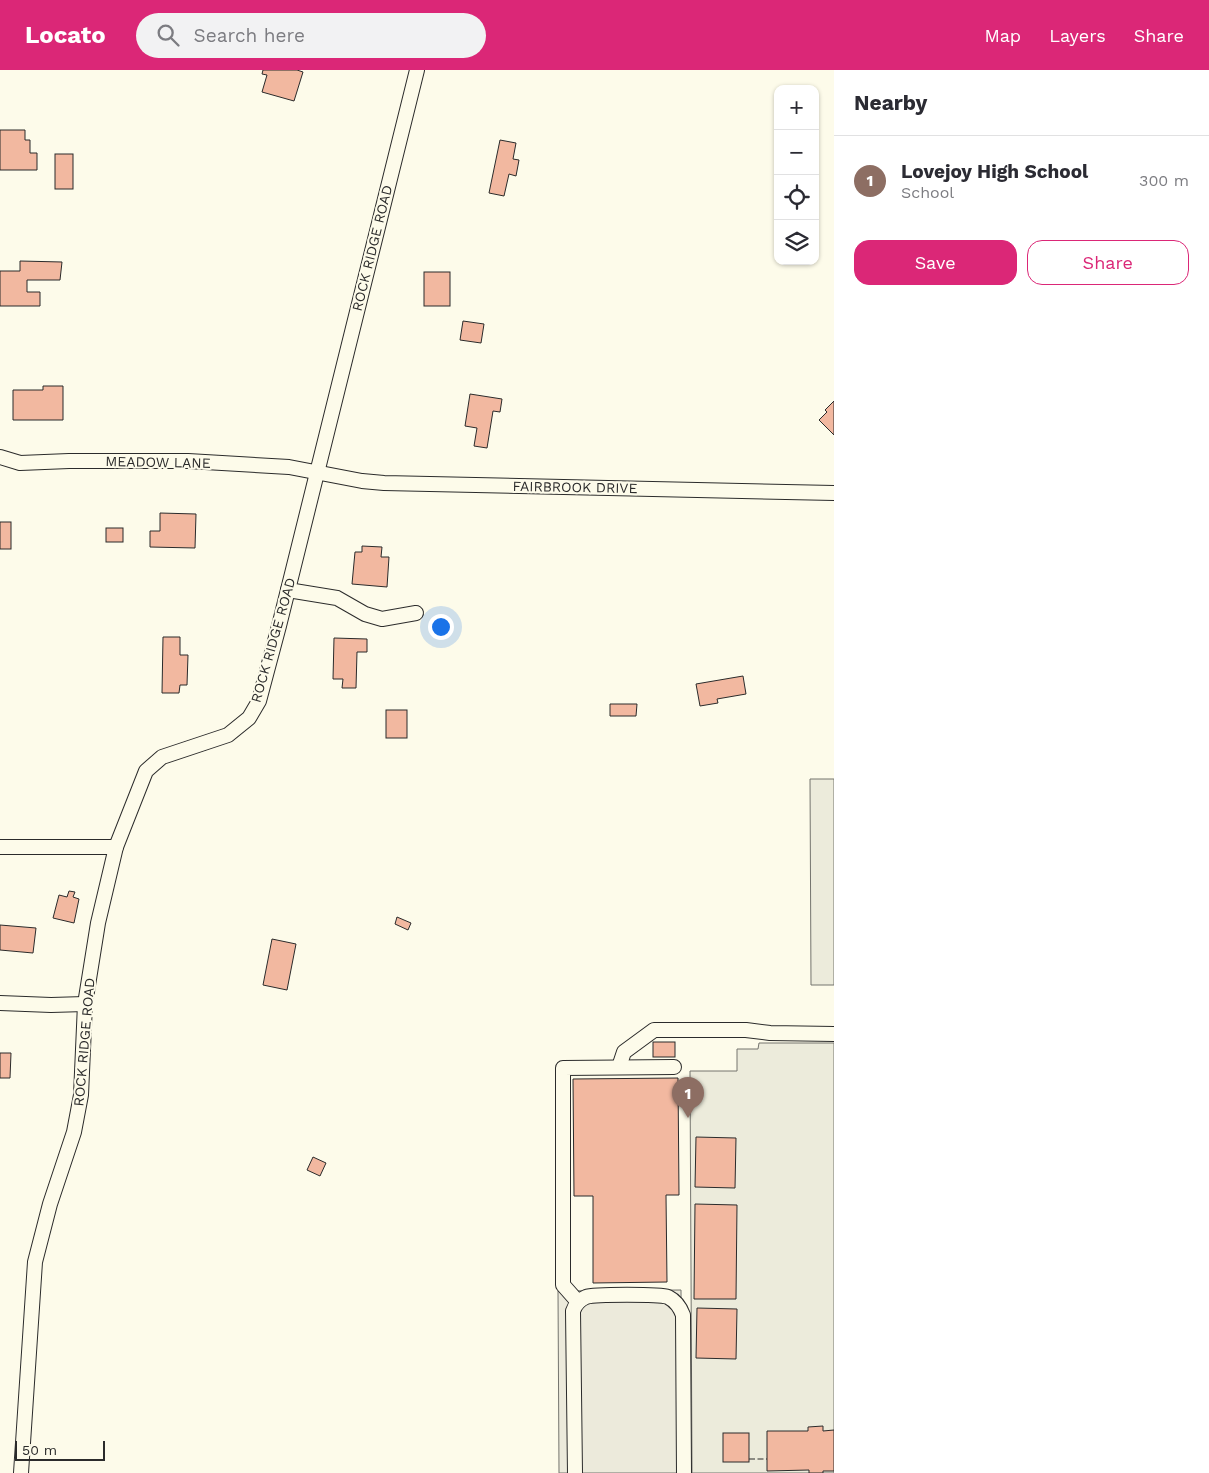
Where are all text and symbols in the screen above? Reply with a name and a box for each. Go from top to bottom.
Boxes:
search box [136,13,486,58]
text: Locato [25,21,106,49]
icon: search [154,21,182,49]
text: Search here [194,24,305,47]
text: Map [984,25,1021,46]
text: Layers [1049,25,1106,46]
text: Share [1134,25,1184,46]
map controls [774,85,819,265]
button: + [774,85,819,130]
text: Nearby [854,90,927,115]
button: − [774,130,819,175]
text: Lovejoy High School [901,160,1088,183]
text: 1 [867,171,873,190]
text: 300 m [1139,171,1189,190]
button: locate [774,175,819,220]
street label: ROCK RIDGE ROAD [349,183,395,313]
text: School [901,183,954,202]
button: layers [774,220,819,265]
button: Save [854,240,1017,285]
button: Share [1027,240,1189,285]
street label: MEADOW LANE [105,453,211,471]
street label: FAIRBROOK DRIVE [512,478,638,496]
street label: ROCK RIDGE ROAD [248,576,298,704]
your location [428,614,454,640]
street label: ROCK RIDGE ROAD [70,977,98,1107]
pin: 1 [672,1077,704,1118]
scale bar [15,1438,105,1461]
text: 50 m [22,1442,57,1458]

